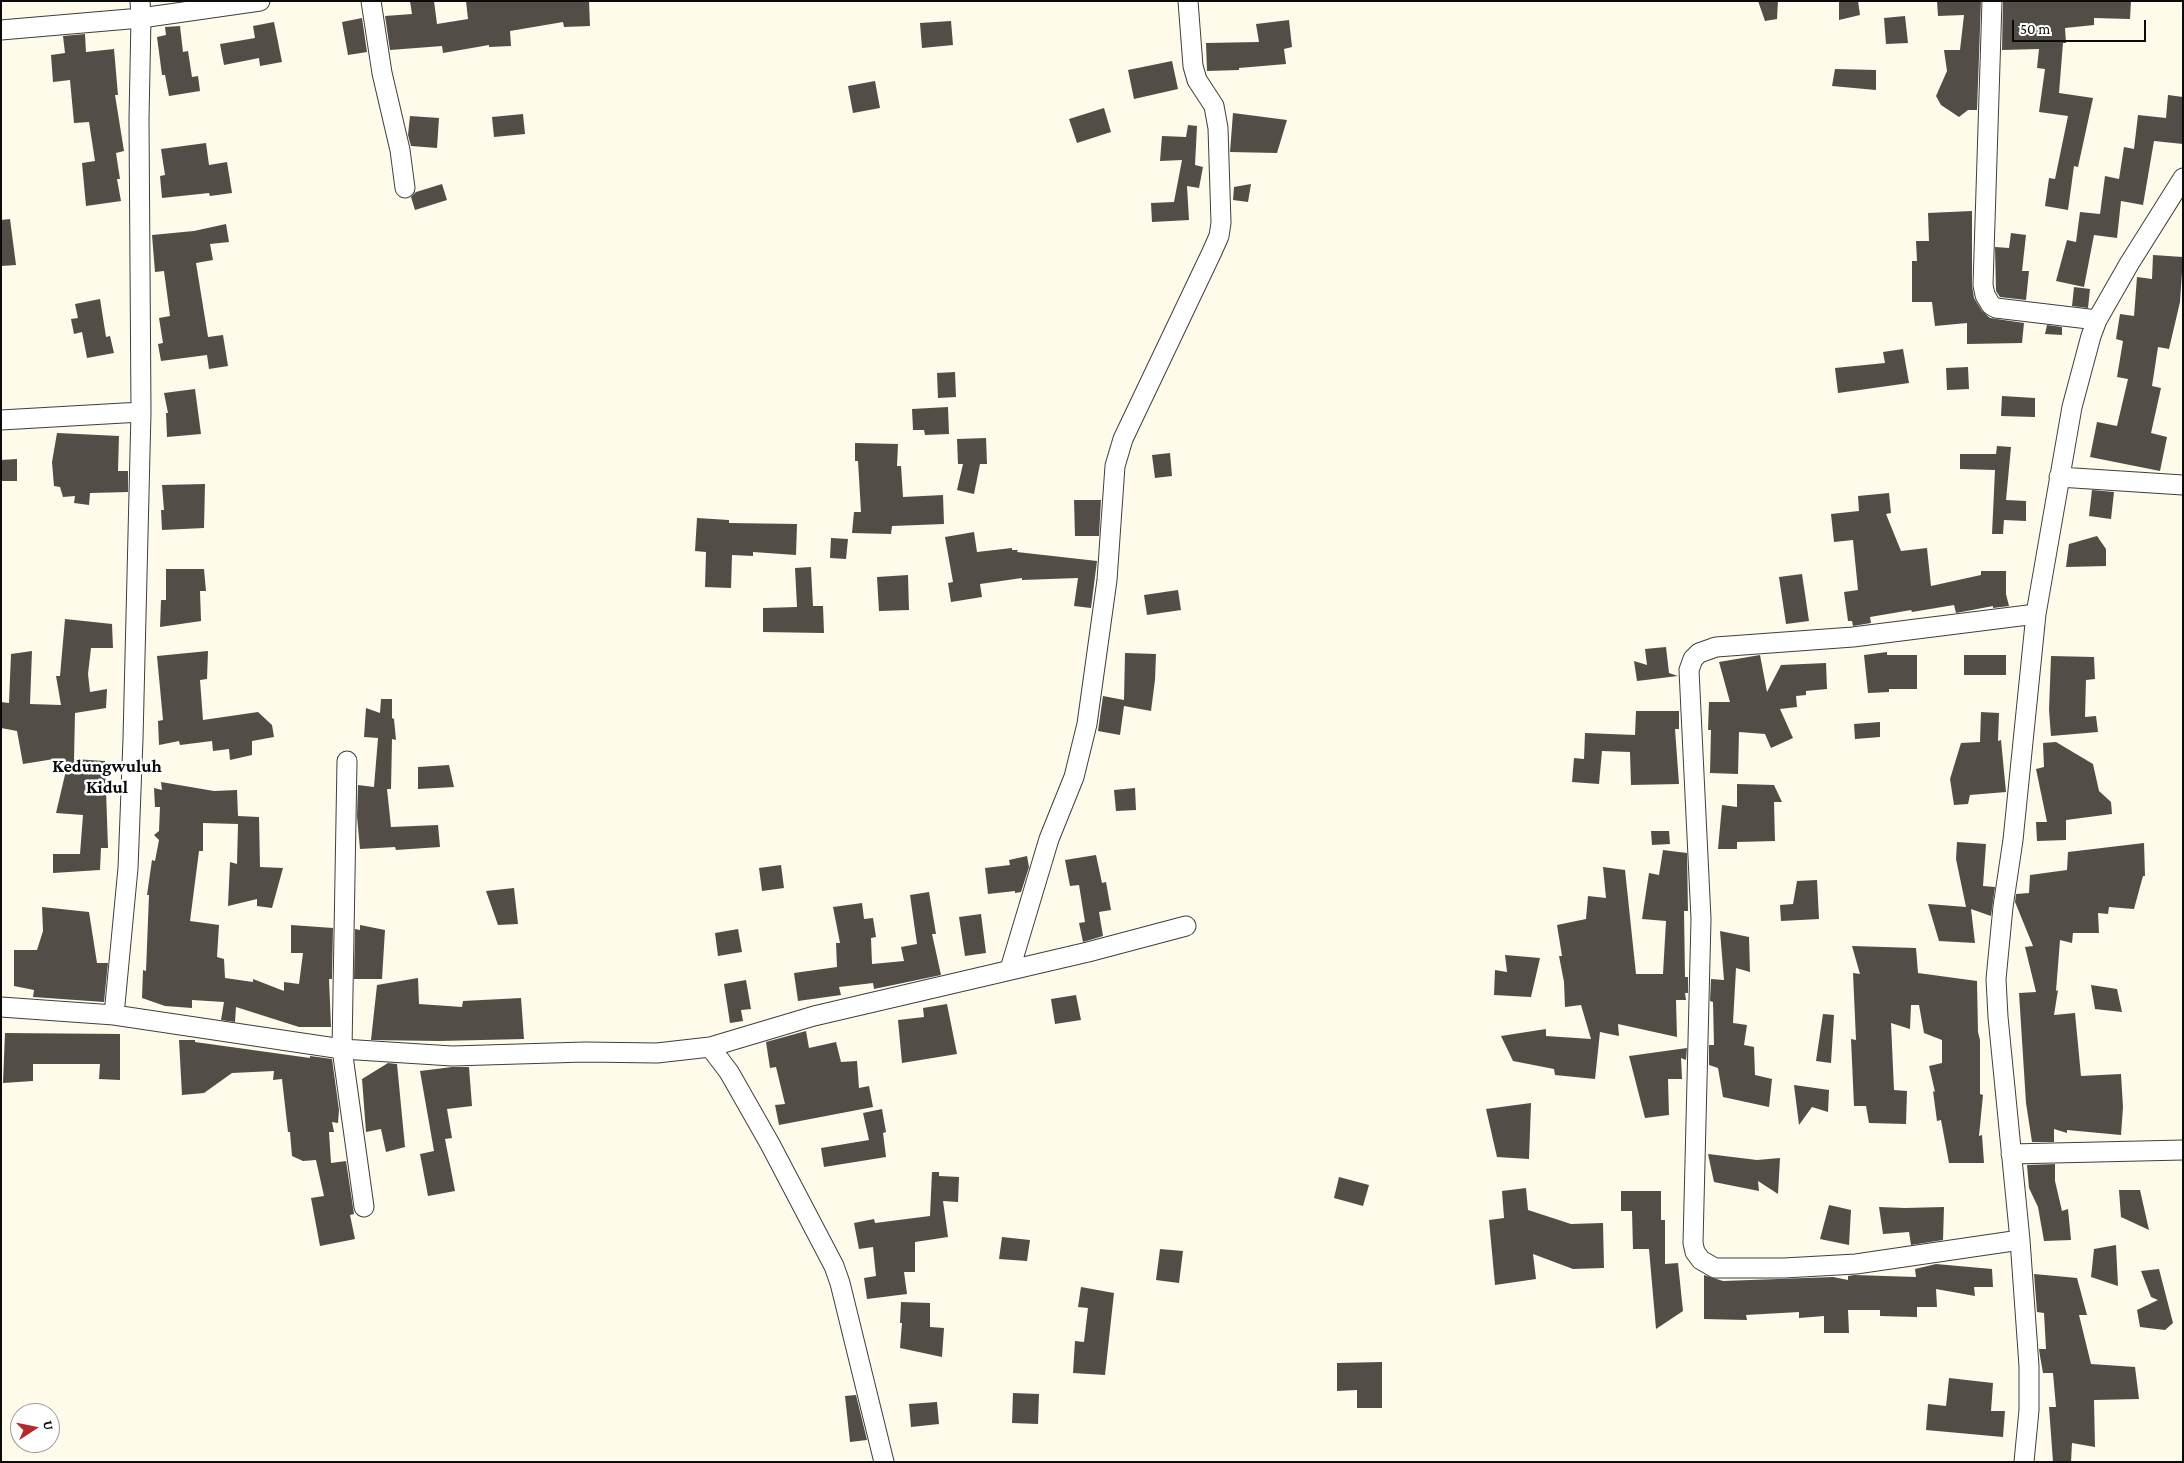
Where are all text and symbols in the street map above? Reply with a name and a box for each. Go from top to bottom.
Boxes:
scale bar [2014,10,2148,42]
text: 50 m [2020,21,2050,37]
district label: Kedungwuluh Kidul [52,755,162,798]
north arrow [10,1403,60,1453]
text: U [40,1419,58,1432]

